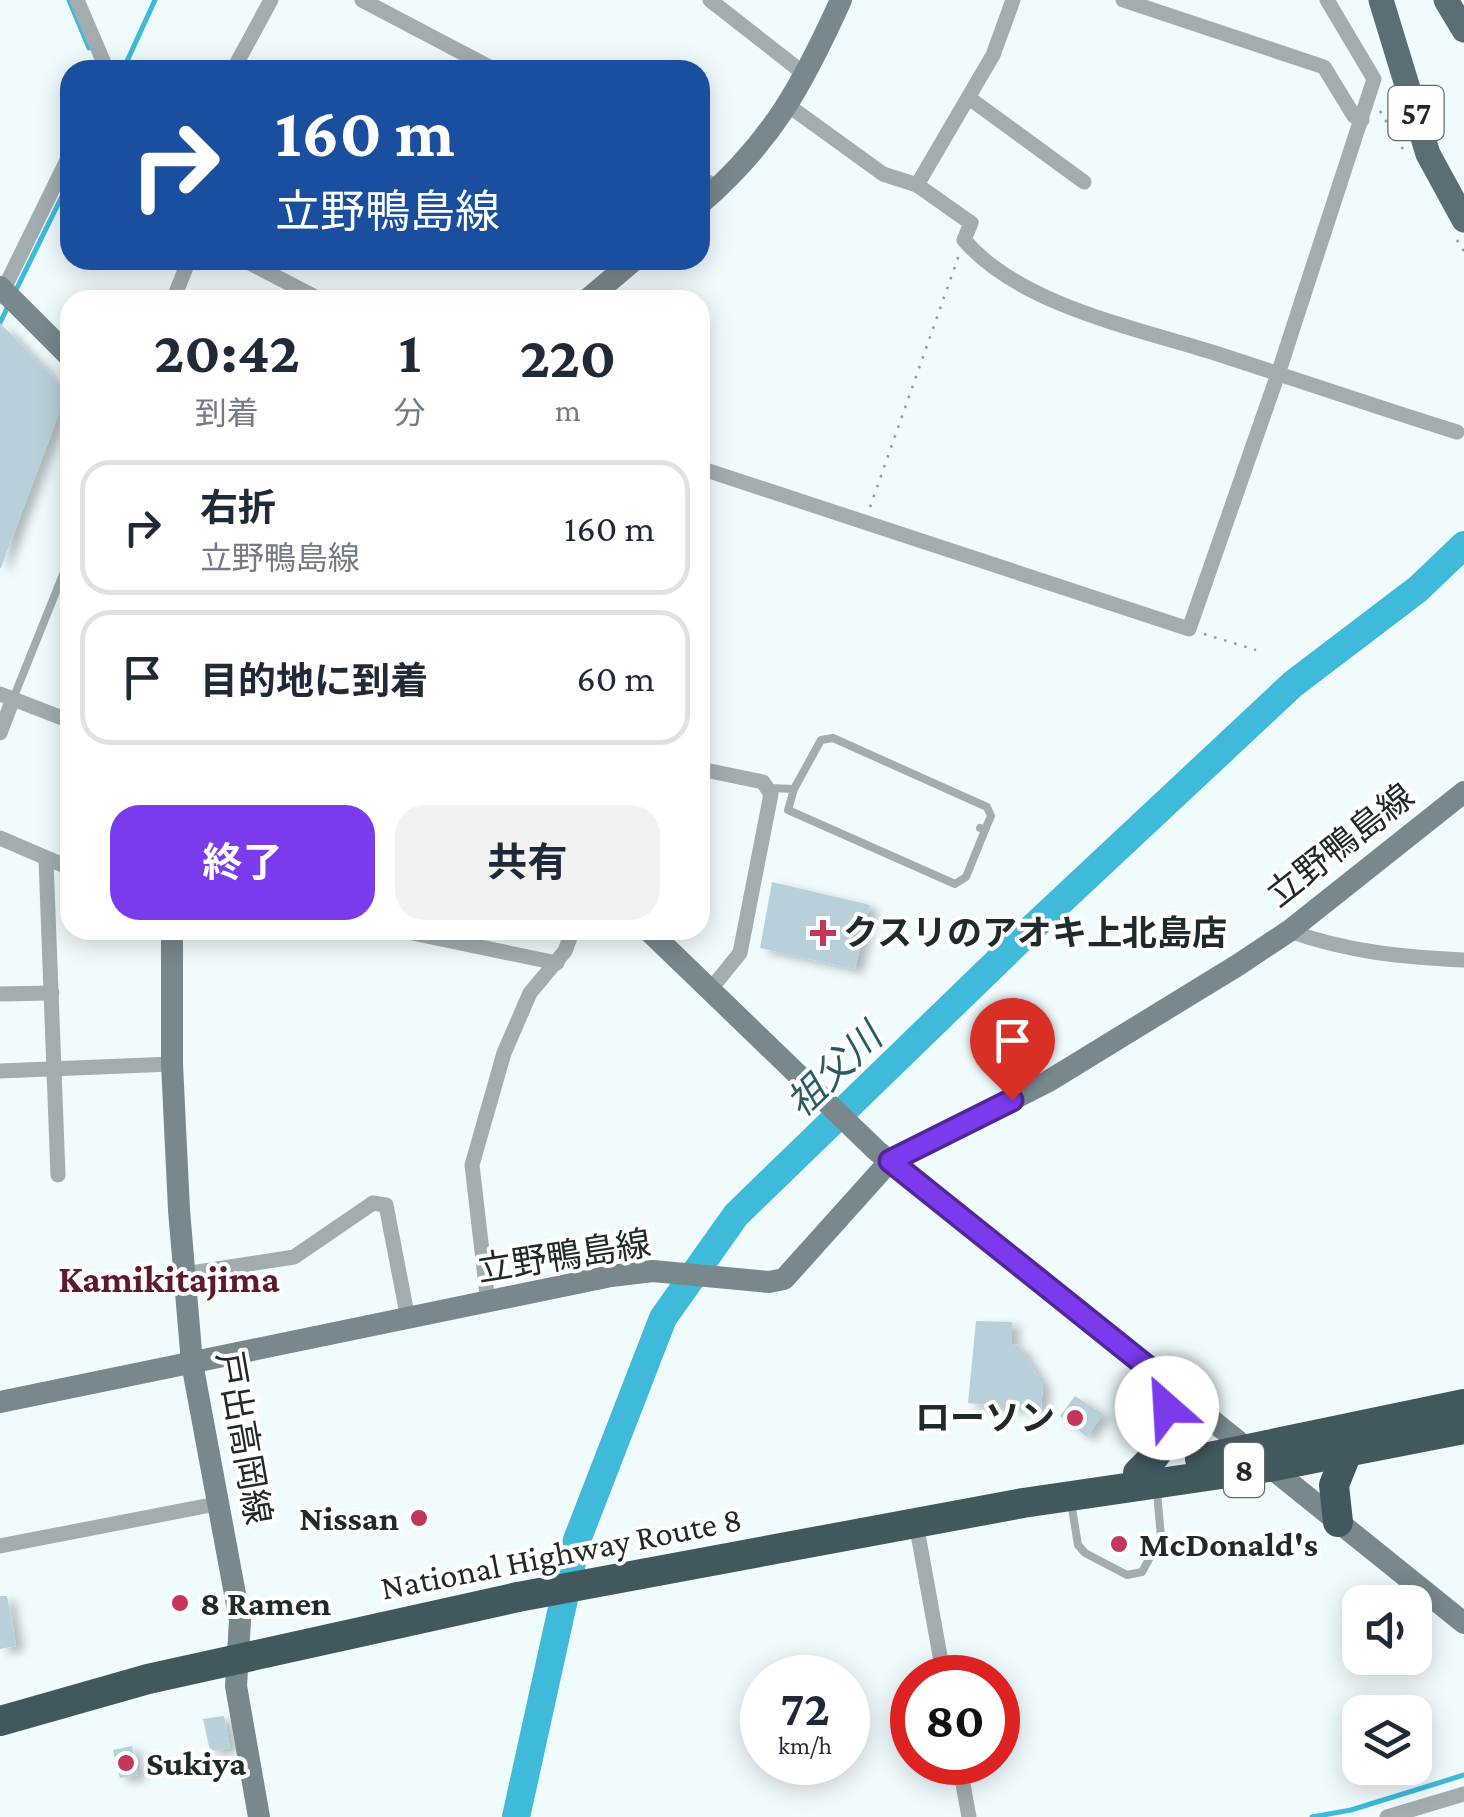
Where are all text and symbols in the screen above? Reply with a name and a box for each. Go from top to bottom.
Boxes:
road number: 57 [1388,86,1444,140]
text: 160 m [275,93,455,171]
icon: right [110,100,240,230]
text: 立野鴨島線 [275,187,500,237]
text: 20:42 [154,318,300,385]
text: 1 [398,318,421,385]
text: 220 [519,323,616,390]
text: m [555,392,581,428]
text: 到着 [195,395,259,431]
text: 分 [394,395,426,431]
text: 右折 [200,487,276,529]
icon: right [115,500,170,555]
text: 160 m [564,507,655,549]
text: 立野鴨島線 [200,540,360,576]
icon: arrive [115,650,170,705]
text: 60 m [577,657,655,699]
text: 目的地に到着 [200,660,428,702]
street label: 立野鴨島線 [1259,776,1421,915]
button: 終了 [110,805,375,920]
button: 共有 [395,805,660,920]
place label: クスリのアオキ上北島店 [843,914,1227,953]
marker: クスリのアオキ上北島店 [812,922,834,944]
pin [970,998,1055,1101]
water label: 祖父川 [778,1013,892,1125]
icon: arrive [985,1013,1040,1068]
street label: 立野鴨島線 [475,1224,654,1289]
district label: Kamikitajima [58,1258,280,1301]
street label: 戸出高岡線 [209,1349,278,1528]
position arrow [1115,1356,1219,1460]
place label: ローソン [915,1399,1055,1438]
marker: ローソン [1064,1407,1086,1429]
road number: 8 [1224,1443,1264,1497]
place label: Nissan [299,1499,399,1538]
street label: National Highway Route 8 [377,1499,745,1608]
marker: Nissan [408,1507,430,1529]
place label: McDonald's [1139,1525,1318,1564]
marker: McDonald's [1108,1533,1130,1555]
place label: 8 Ramen [200,1584,331,1623]
map controls [1342,1585,1432,1785]
button: sound [1342,1585,1432,1675]
marker: 8 Ramen [169,1592,191,1614]
speed limit sign: 80 [890,1655,1020,1785]
text: 72 [780,1680,830,1736]
button: layers [1342,1695,1432,1785]
text: km/h [778,1732,832,1759]
place label: Sukiya [146,1744,246,1783]
marker: Sukiya [115,1752,137,1774]

